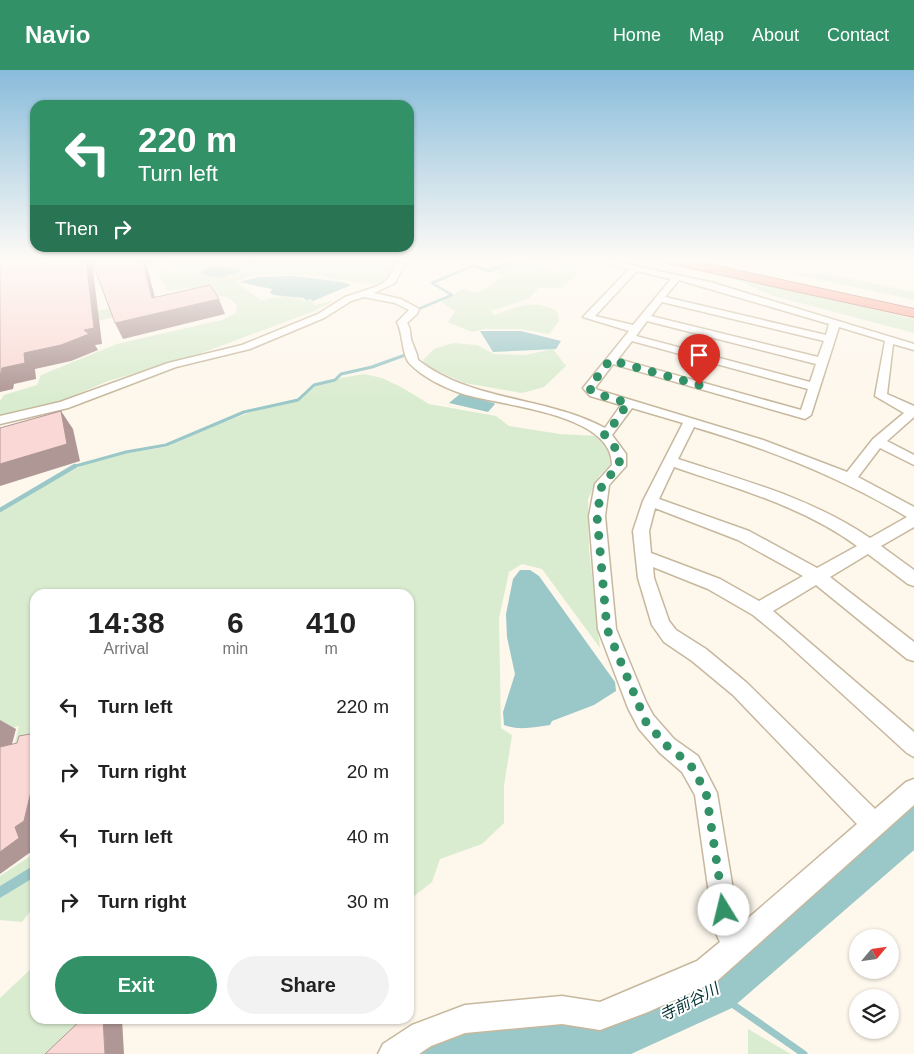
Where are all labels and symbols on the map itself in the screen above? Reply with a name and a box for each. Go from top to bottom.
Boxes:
pin [678,334,720,385]
position arrow [697,883,749,935]
north arrow [849,929,899,979]
water label: 寺前谷川 [657,979,723,1024]

